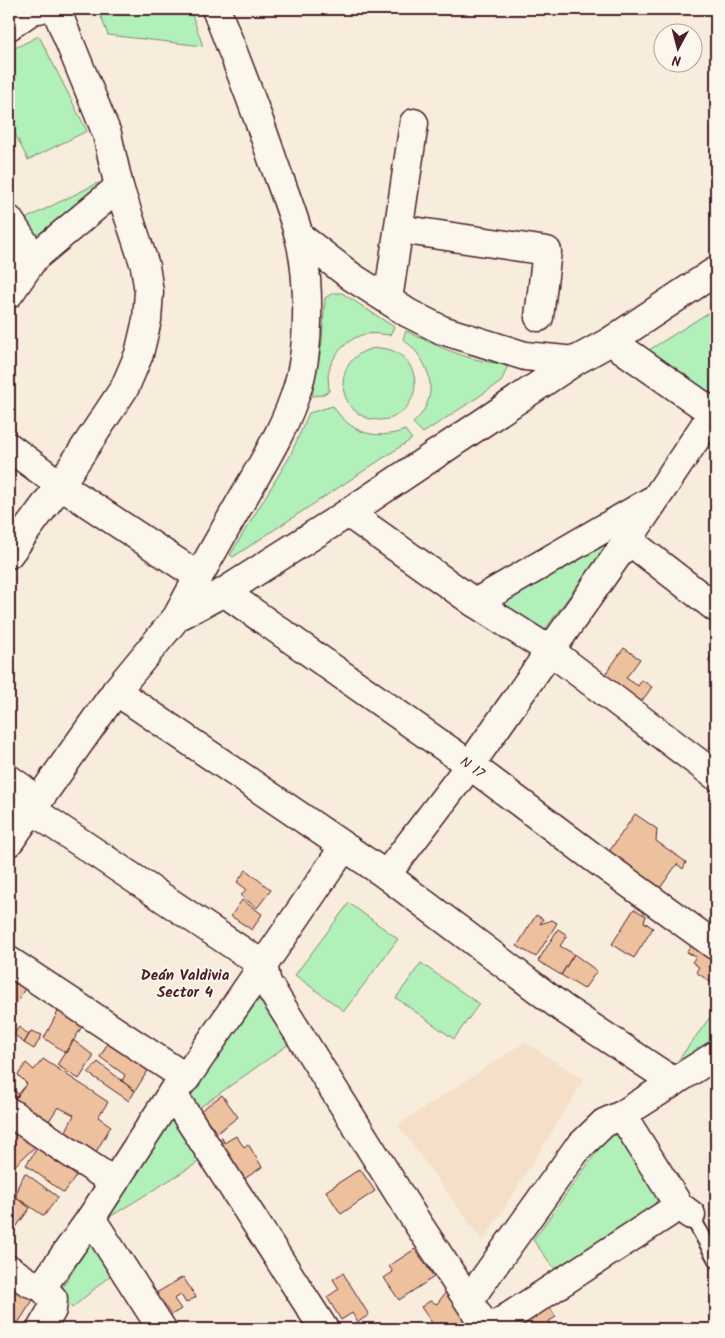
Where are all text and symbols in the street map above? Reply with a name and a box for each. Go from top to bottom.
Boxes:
north arrow [652,22,702,72]
text: N [671,48,682,71]
street label: N 17 [455,751,489,785]
district label: Deán Valdivia Sector 4 [141,964,230,1005]

